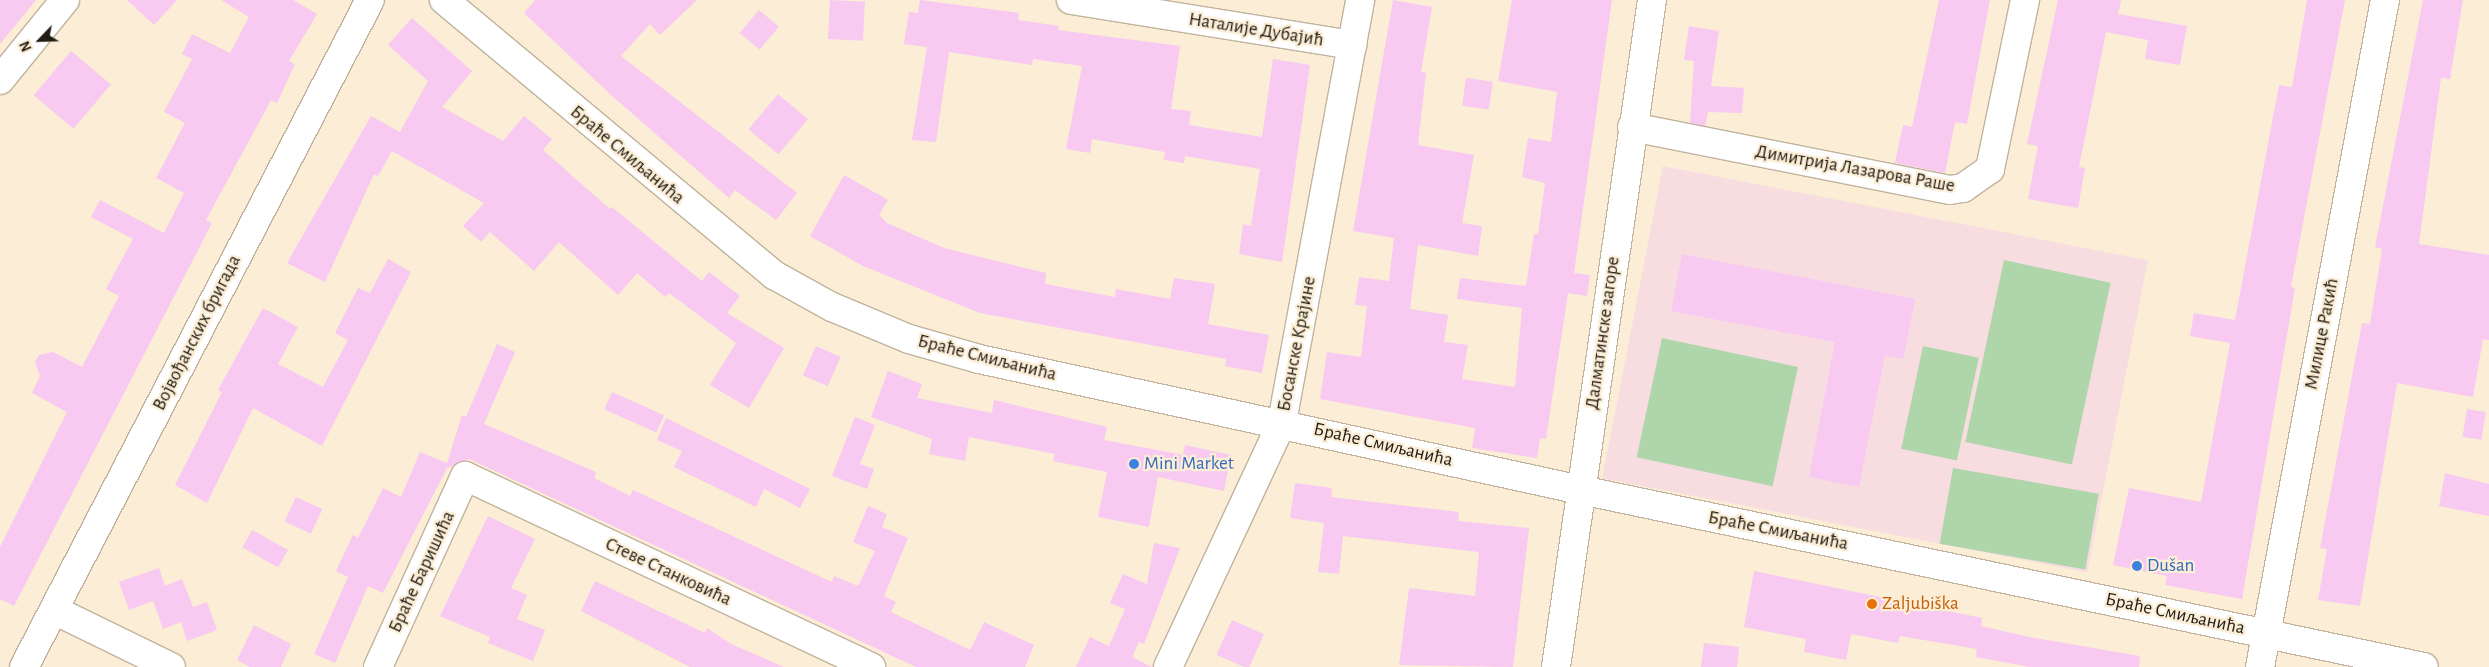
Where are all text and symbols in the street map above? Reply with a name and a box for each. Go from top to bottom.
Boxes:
street label: Наталије Дубајић [1187,8,1325,52]
north arrow [15,15,65,65]
text: N [18,39,35,53]
street label: Браће Смиљанића [565,101,689,209]
street label: Димитрија Лазарова Раше [1753,140,1957,198]
street label: Војвођанских бригада [148,251,246,415]
street label: Далматинске загоре [1581,255,1625,411]
street label: Босанске Крајине [1273,275,1321,413]
street label: Милице Ракић [2300,276,2344,392]
street label: Браће Смиљанића [915,330,1059,386]
street label: Браће Смиљанића [1311,418,1455,472]
place label: Mini Market [1144,453,1234,475]
marker: Mini Market [1128,458,1140,470]
street label: Браће Смиљанића [1706,506,1850,556]
street label: Браће Баришића [384,507,460,637]
street label: Стеве Станковића [601,533,735,611]
place label: Dušan [2147,555,2194,577]
marker: Dušan [2131,560,2143,572]
street label: Браће Смиљанића [2103,588,2247,640]
place label: Zaljubiška [1882,593,1959,615]
marker: Zaljubiška [1866,598,1878,610]

